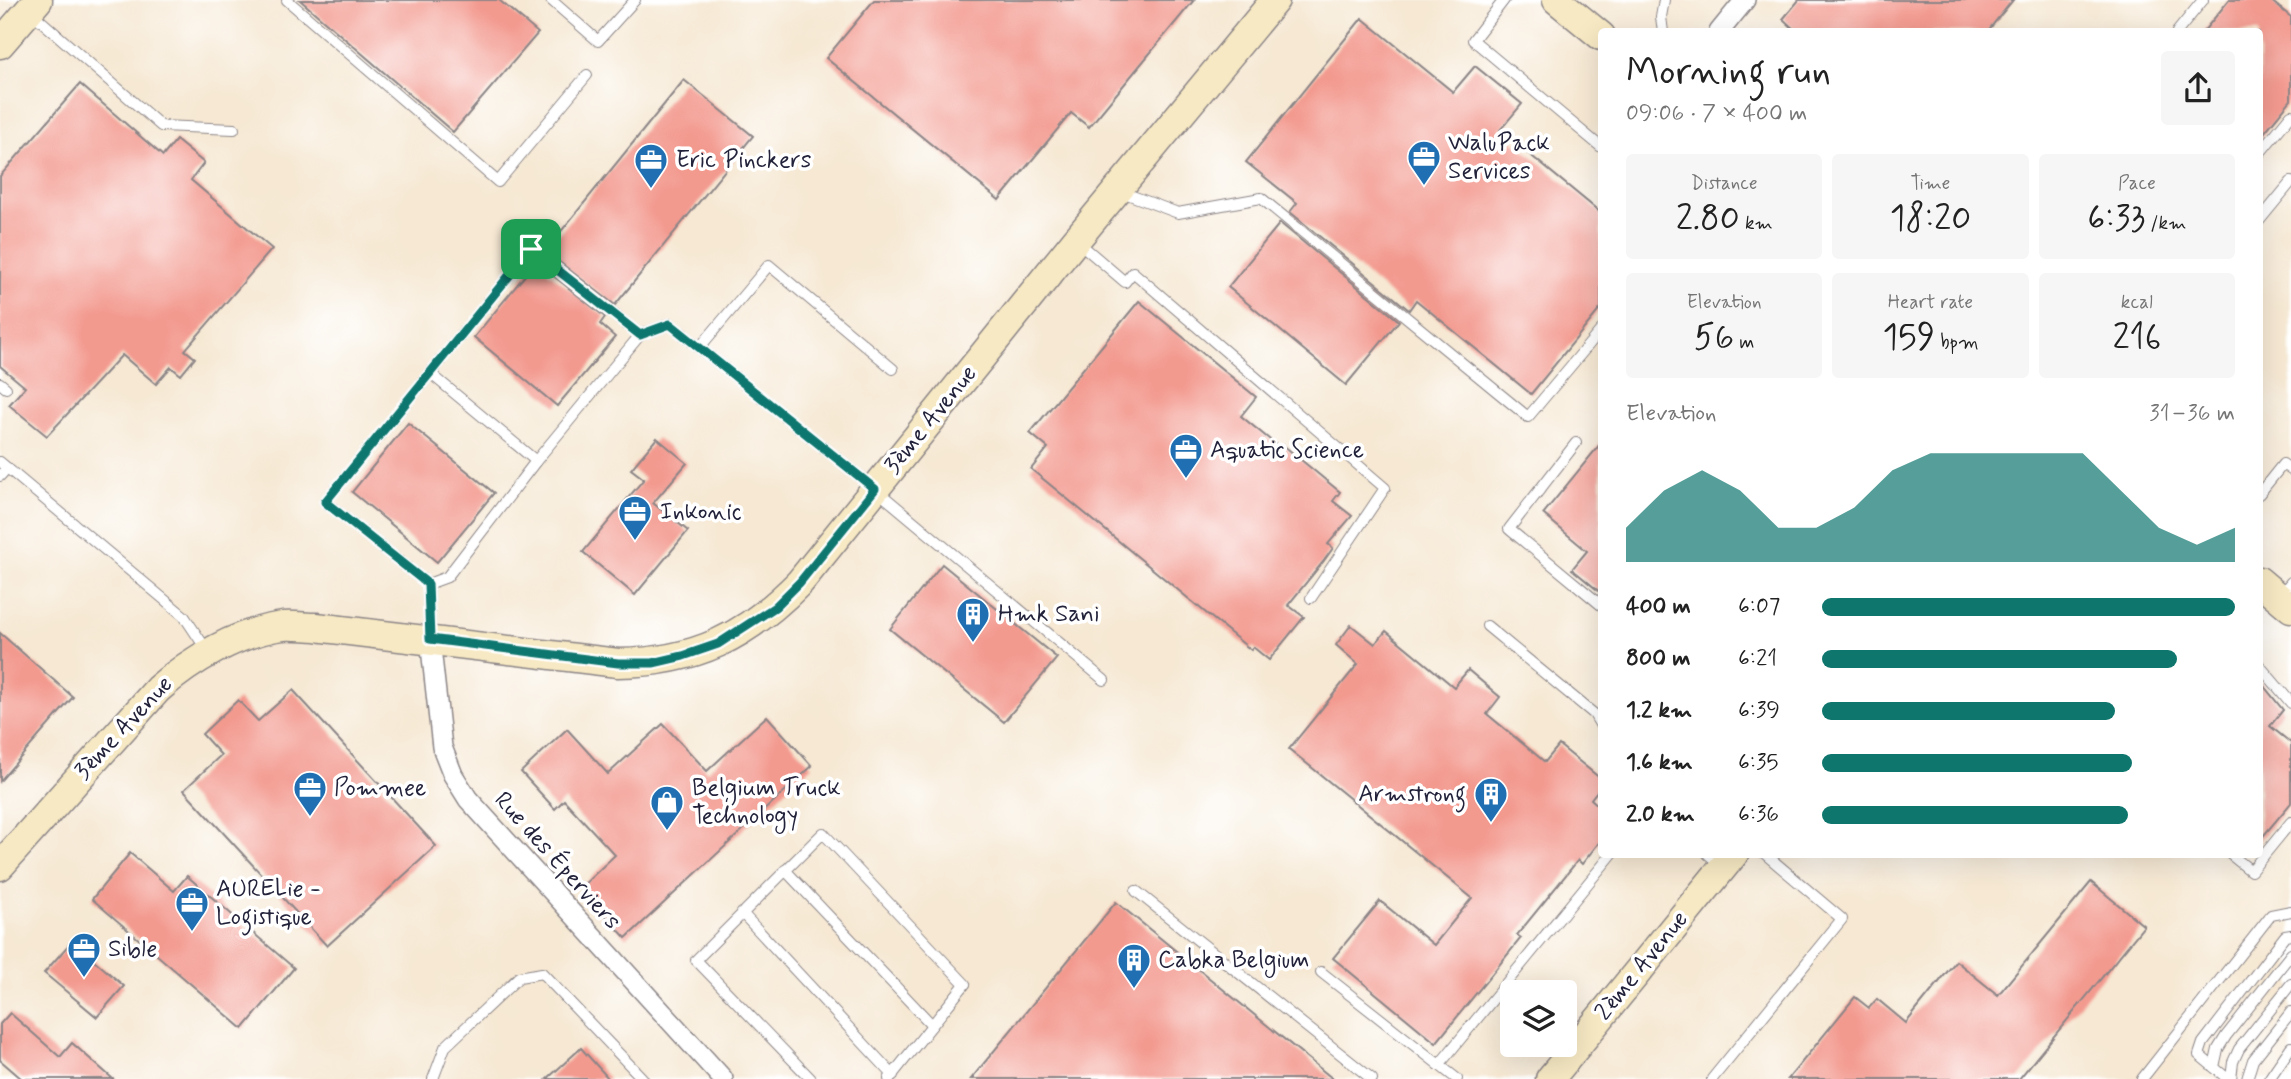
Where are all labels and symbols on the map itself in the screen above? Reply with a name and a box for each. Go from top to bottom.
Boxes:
place label: WaluPack Services [1448,128,1550,187]
office icon: WaluPack Services [1405,138,1443,187]
office icon: Eric Pinckers [632,141,670,190]
place label: Eric Pinckers [676,145,812,176]
pin [501,219,561,279]
street label: 3ème Avenue [878,359,984,481]
office icon: Aquatic Science [1167,431,1205,480]
place label: Aquatic Science [1210,435,1364,466]
office icon: Inkonic [616,493,654,542]
place label: Inkonic [660,497,742,528]
building icon: Hmk Sani [954,595,992,644]
place label: Hmk Sani [998,599,1100,630]
street label: 3ème Avenue [68,669,180,787]
office icon: Pommee [291,769,329,818]
place label: Pommee [334,773,426,804]
place label: Belgium Truck Technology [692,773,841,834]
building icon: Armstrong [1472,775,1510,824]
place label: Armstrong [1358,779,1466,813]
shop icon: Belgium Truck Technology [648,783,686,832]
street label: Rue des Éperviers [487,784,629,937]
place label: AURELie - Logistique [216,874,321,936]
office icon: AURELie - Logistique [173,884,211,933]
street label: 2ème Avenue [1588,905,1696,1027]
office icon: Sible [65,930,103,979]
place label: Sible [108,934,157,965]
building icon: Cabka Belgium [1115,941,1153,990]
place label: Cabka Belgium [1158,945,1309,978]

